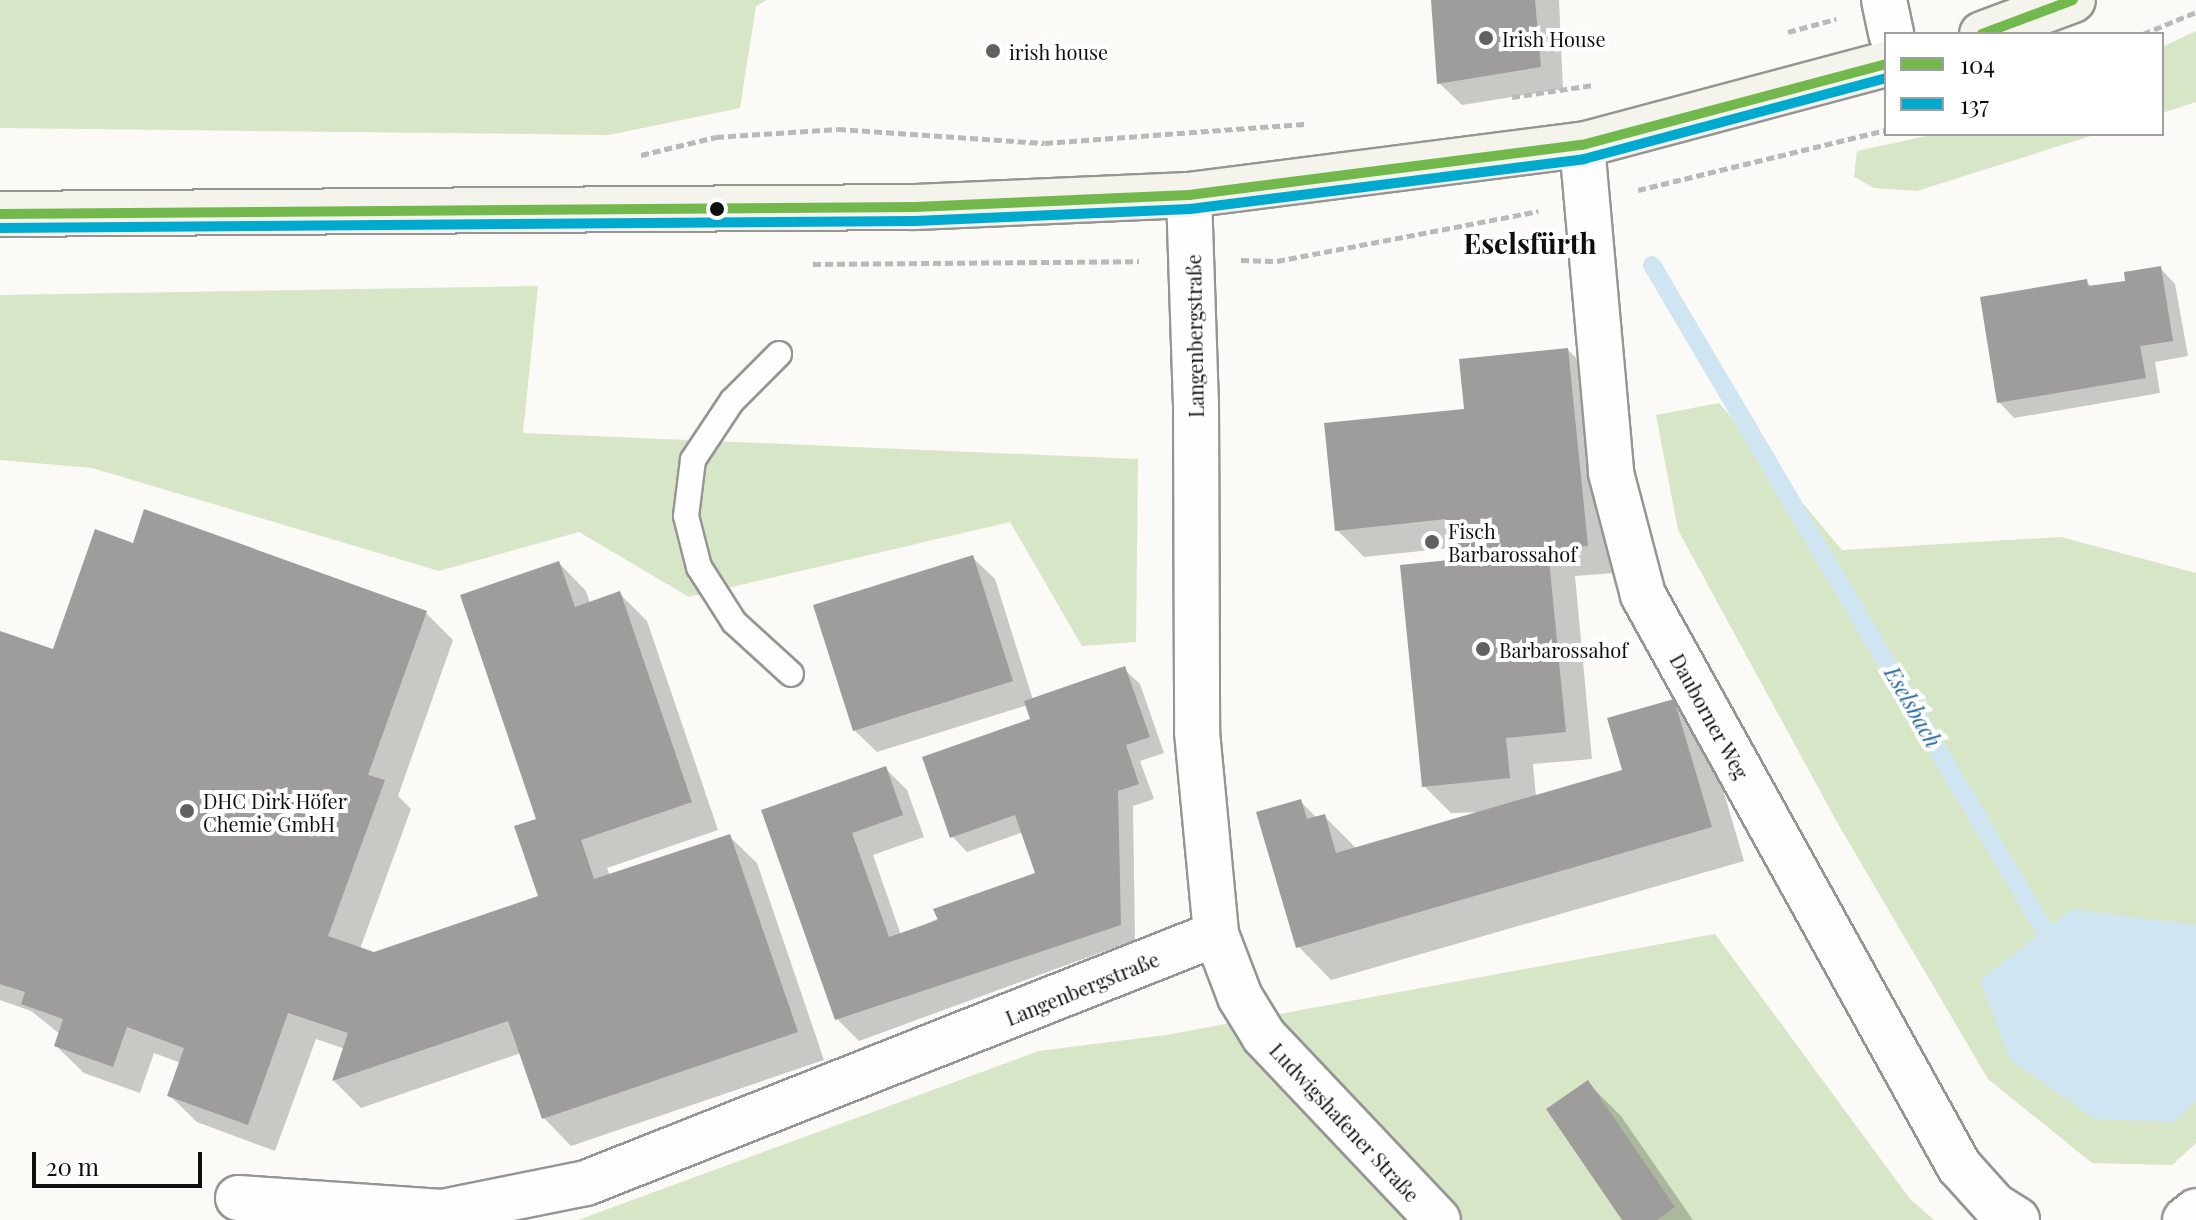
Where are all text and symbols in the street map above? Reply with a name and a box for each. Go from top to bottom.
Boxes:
place label: Irish House [1502,26,1606,50]
marker: Irish House [1477,29,1495,47]
legend [1884,32,2164,136]
place label: irish house [1009,39,1109,63]
marker: irish house [984,42,1002,60]
text: 104 [1960,48,1995,80]
text: 137 [1960,88,1989,120]
unlabelled marker [709,201,725,217]
district label: Eselsfürth [1463,226,1597,260]
street label: Langenbergstraße [1181,254,1207,418]
place label: Fisch Barbarossahof [1448,518,1577,565]
marker: Fisch Barbarossahof [1423,533,1441,551]
place label: Barbarossahof [1499,637,1628,661]
marker: Barbarossahof [1474,640,1492,658]
street label: Dauborner Weg [1665,649,1755,783]
water label: Eselsbach [1879,662,1947,752]
place label: DHC Dirk Höfer Chemie GmbH [203,788,347,835]
marker: DHC Dirk Höfer Chemie GmbH [178,802,196,820]
street label: Langenbergstraße [1002,946,1162,1030]
street label: Ludwigshafener Straße [1265,1038,1425,1206]
scale bar [36,1136,206,1186]
text: 20 m [46,1150,99,1182]

